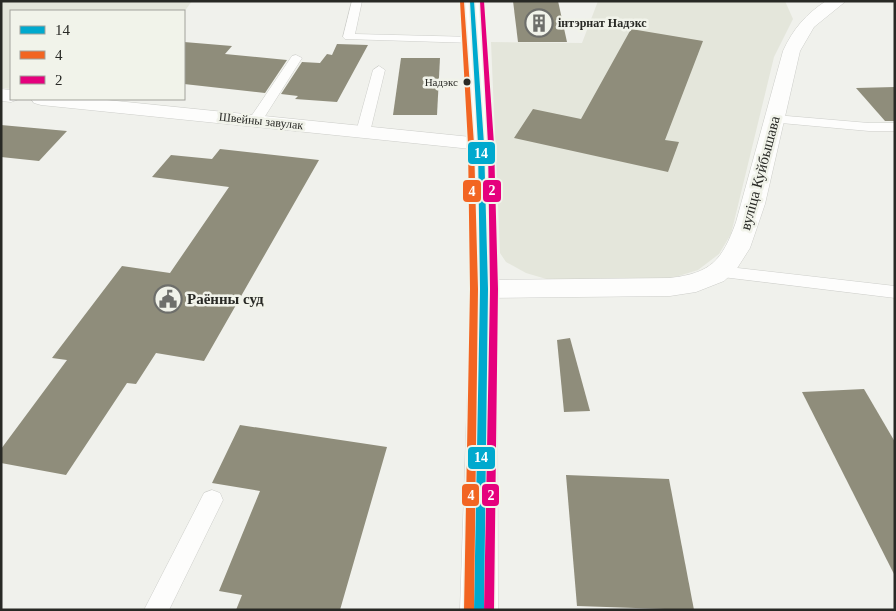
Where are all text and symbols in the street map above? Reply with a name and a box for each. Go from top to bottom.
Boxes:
building icon: інтэрнат Надэкс [524,8,554,38]
legend [10,10,185,100]
place label: інтэрнат Надэкс [558,16,647,30]
text: 14 [55,22,71,38]
text: 4 [55,47,63,63]
text: 2 [55,72,63,88]
place label: Надэкс [425,76,458,88]
marker: Надэкс [462,77,472,87]
street label: Швейны завулак [218,110,304,132]
street label: вуліца Куйбышава [737,114,783,232]
line badge: 14 [467,141,496,165]
text: 14 [474,146,488,161]
line badge: 4 [462,179,482,203]
line badge: 2 [482,179,502,203]
text: 2 [489,183,496,198]
text: 4 [469,184,476,199]
public building icon: Раённы суд [153,284,183,314]
place label: Раённы суд [187,291,264,307]
line badge: 14 [467,446,496,470]
text: 14 [474,450,488,465]
line badge: 4 [461,483,480,507]
line badge: 2 [481,483,500,507]
text: 4 [468,488,475,503]
text: 2 [488,488,495,503]

